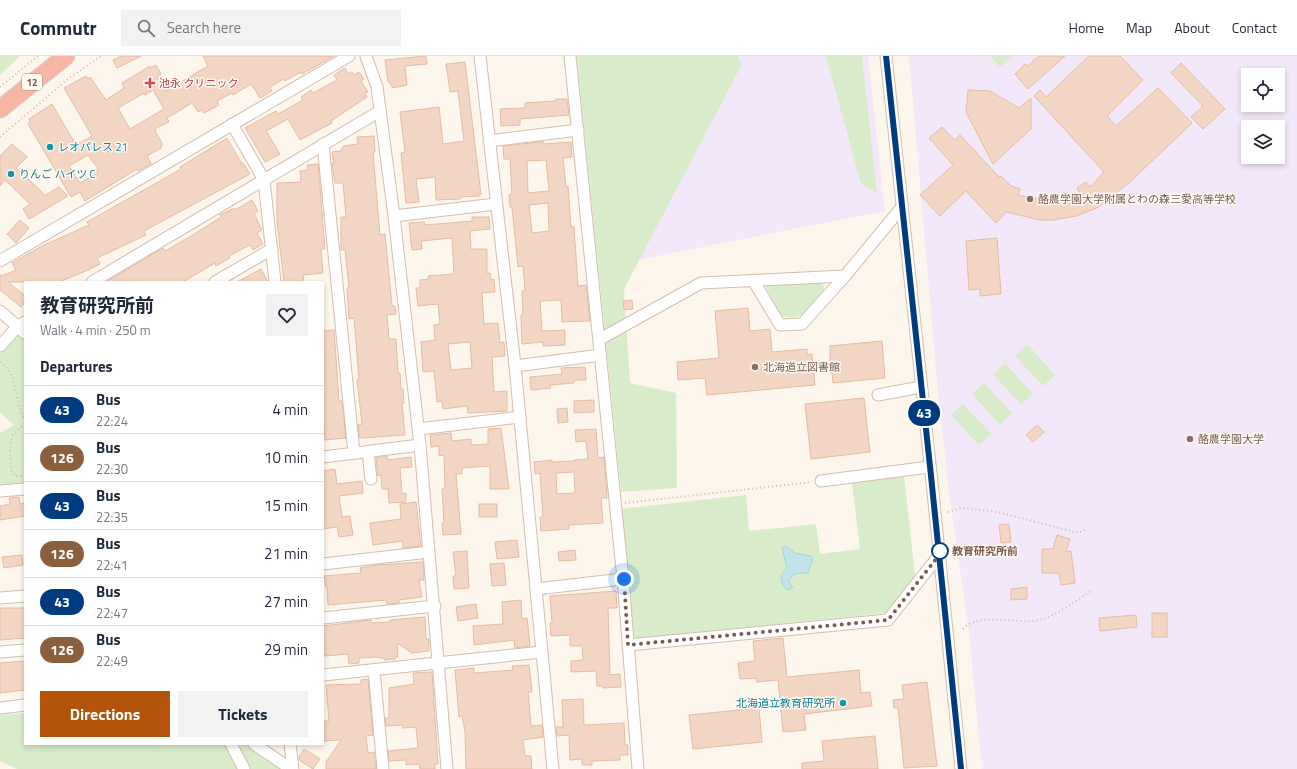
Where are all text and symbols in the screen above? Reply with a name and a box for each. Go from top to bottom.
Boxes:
search box [121,10,401,46]
text: Commutr [20,13,97,42]
text: Search here [167,16,241,39]
icon: search [135,17,157,39]
text: Home [1069,17,1104,38]
text: Map [1126,17,1152,38]
text: About [1174,17,1210,38]
text: Contact [1232,17,1277,38]
map controls [1241,68,1285,164]
button: locate [1241,68,1285,112]
road number: 12 [22,74,42,90]
place label: 池永 クリニック [159,75,238,91]
marker: 池永 クリニック [144,77,156,89]
button: layers [1241,120,1285,164]
place label: レオパレス 21 [58,139,128,155]
marker: レオパレス 21 [45,142,55,152]
place label: りんご ハイツ C [19,166,96,182]
marker: りんご ハイツ C [6,169,16,179]
place label: 酪農学園大学附属とわの森三愛高等学校 [1038,191,1236,207]
marker: 酪農学園大学附属とわの森三愛高等学校 [1025,194,1035,204]
text: 教育研究所前 [40,290,154,319]
button: heart [266,294,308,336]
text: Walk · 4 min · 250 m [40,320,151,340]
text: Departures [40,355,113,378]
place label: 北海道立図書館 [763,359,840,375]
marker: 北海道立図書館 [750,362,760,372]
text: Bus [96,388,121,411]
text: 4 min [272,398,308,421]
text: 43 [54,399,70,420]
line badge: 43 [906,400,942,426]
text: 43 [916,402,932,423]
text: 22:24 [96,411,128,431]
place label: 酪農学園大学 [1198,431,1264,447]
marker: 酪農学園大学 [1185,434,1195,444]
text: Bus [96,436,121,459]
text: 10 min [264,446,308,469]
text: 126 [50,447,74,468]
text: 22:30 [96,459,128,479]
text: Bus [96,484,121,507]
text: 15 min [264,494,308,517]
text: 43 [54,495,70,516]
text: 22:35 [96,507,128,527]
text: Bus [96,532,121,555]
text: 21 min [264,542,308,565]
marker: 教育研究所前 [931,542,949,560]
text: 126 [50,543,74,564]
place label: 教育研究所前 [952,543,1018,559]
text: 22:41 [96,555,128,575]
your location [614,569,634,589]
text: Bus [96,580,121,603]
text: 27 min [264,590,308,613]
text: 43 [54,591,70,612]
text: 22:47 [96,603,128,623]
text: Bus [96,628,121,651]
text: 29 min [264,638,308,661]
text: 126 [50,639,74,660]
text: 22:49 [96,651,128,671]
button: Directions [40,691,170,737]
button: Tickets [178,691,308,737]
place label: 北海道立教育研究所 [736,695,836,711]
marker: 北海道立教育研究所 [838,698,848,708]

